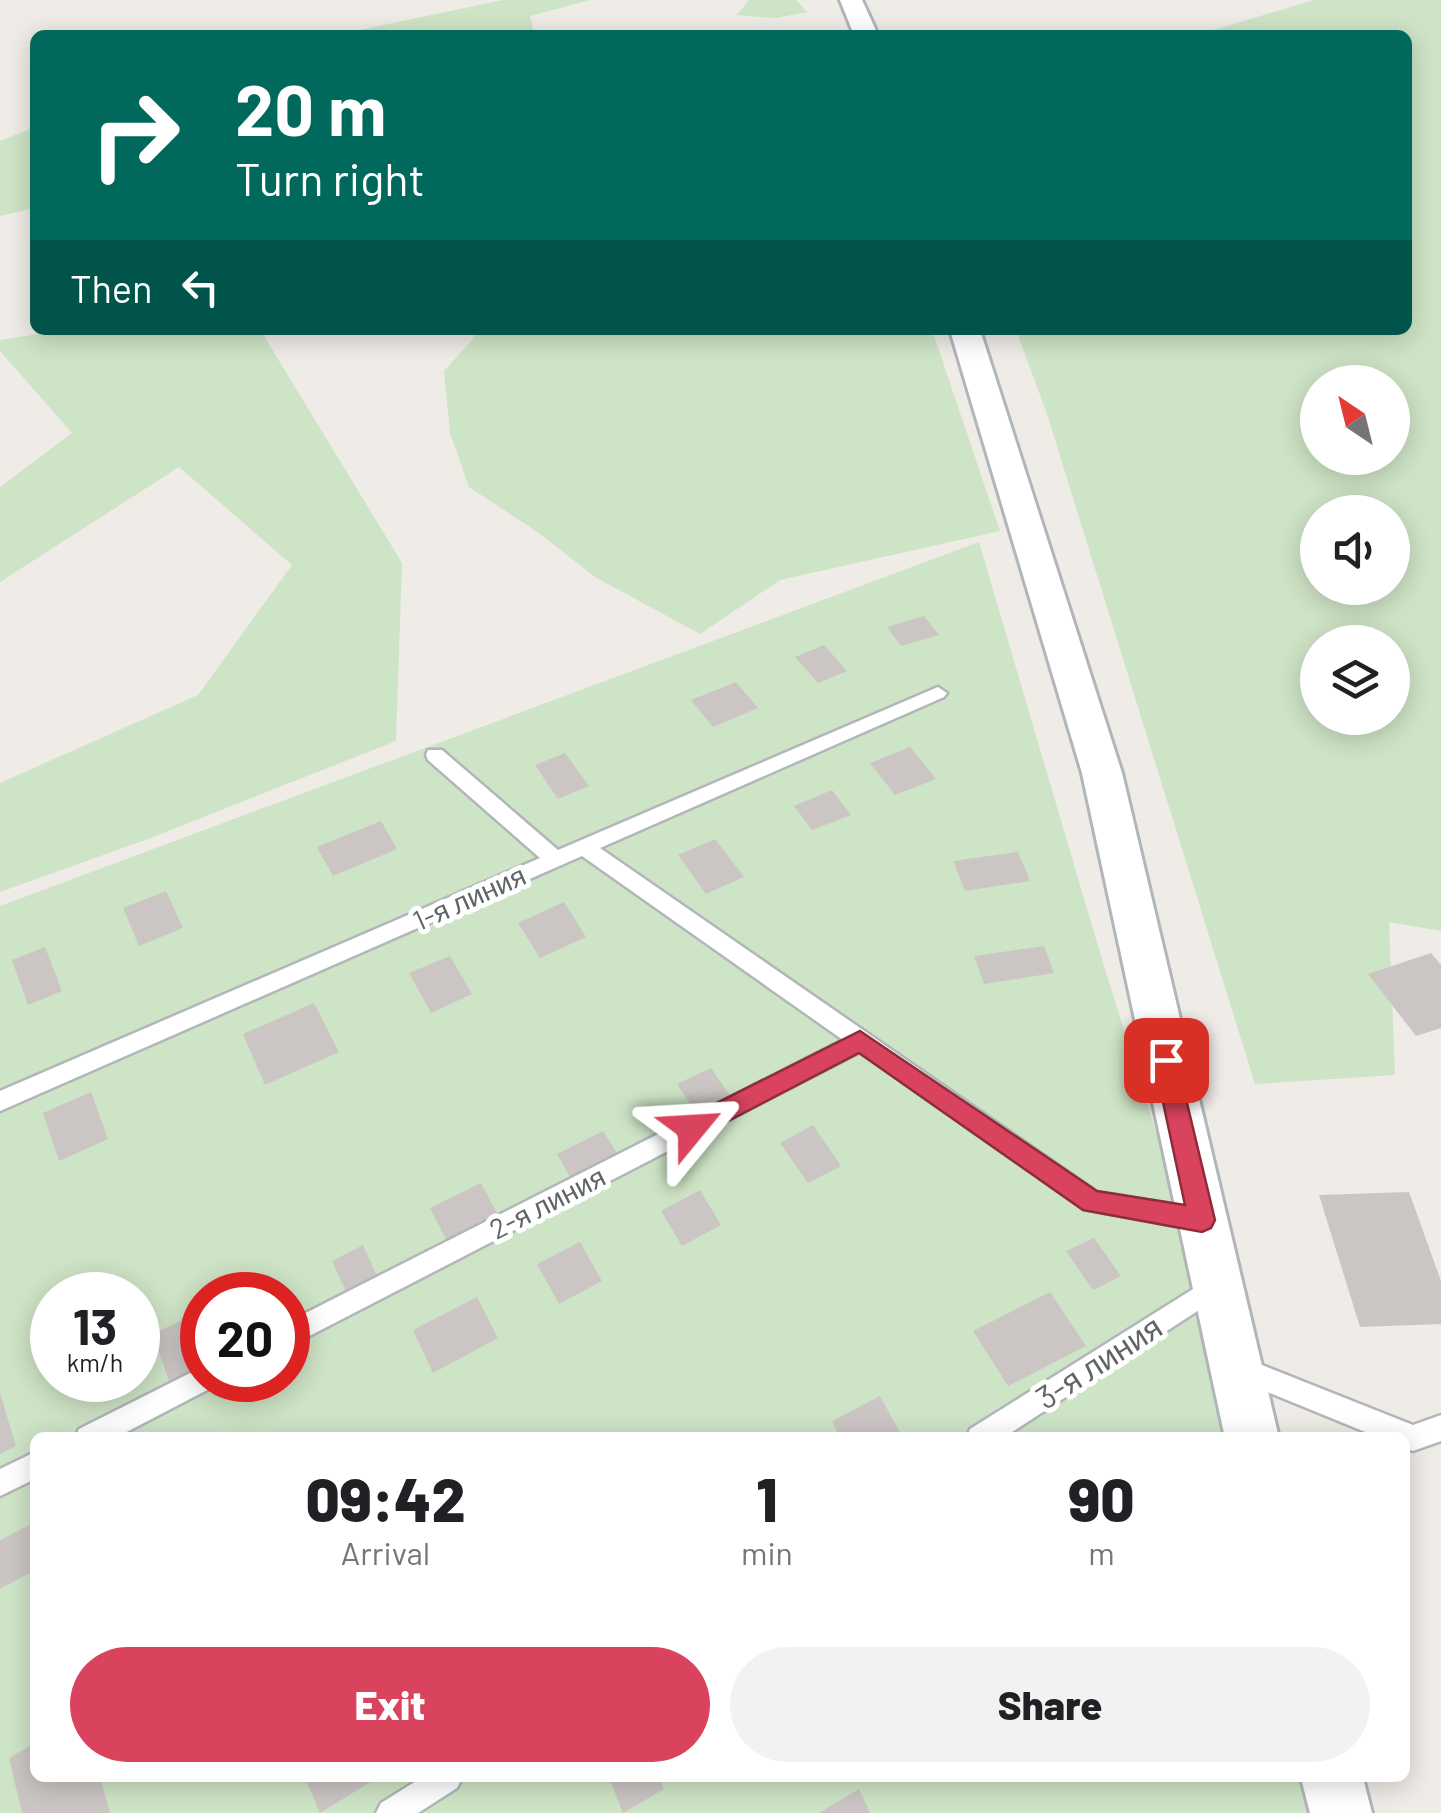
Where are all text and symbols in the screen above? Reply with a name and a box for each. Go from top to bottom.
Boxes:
text: 20 m [235,66,387,150]
icon: right [70,70,200,200]
text: Turn right [235,151,425,205]
icon: left [173,260,228,315]
text: Then [70,265,153,311]
north arrow [1300,365,1410,475]
map controls [1300,365,1410,735]
button: sound [1300,495,1410,605]
button: layers [1300,625,1410,735]
street label: 1-я линия [407,857,531,937]
pin [1124,1018,1209,1103]
icon: arrive [1139,1033,1194,1088]
position arrow [640,1076,744,1180]
street label: 2-я линия [484,1158,610,1246]
speed limit sign: 20 [180,1272,310,1402]
text: 13 [73,1295,117,1355]
street label: 3-я линия [1028,1306,1168,1416]
text: km/h [67,1347,123,1377]
text: 09:42 [305,1462,466,1534]
text: 1 [756,1462,778,1534]
text: 90 [1068,1462,1135,1534]
text: Arrival [341,1533,430,1571]
text: min [741,1533,793,1571]
text: m [1088,1533,1115,1571]
button: Exit [70,1647,710,1762]
button: Share [730,1647,1370,1762]

